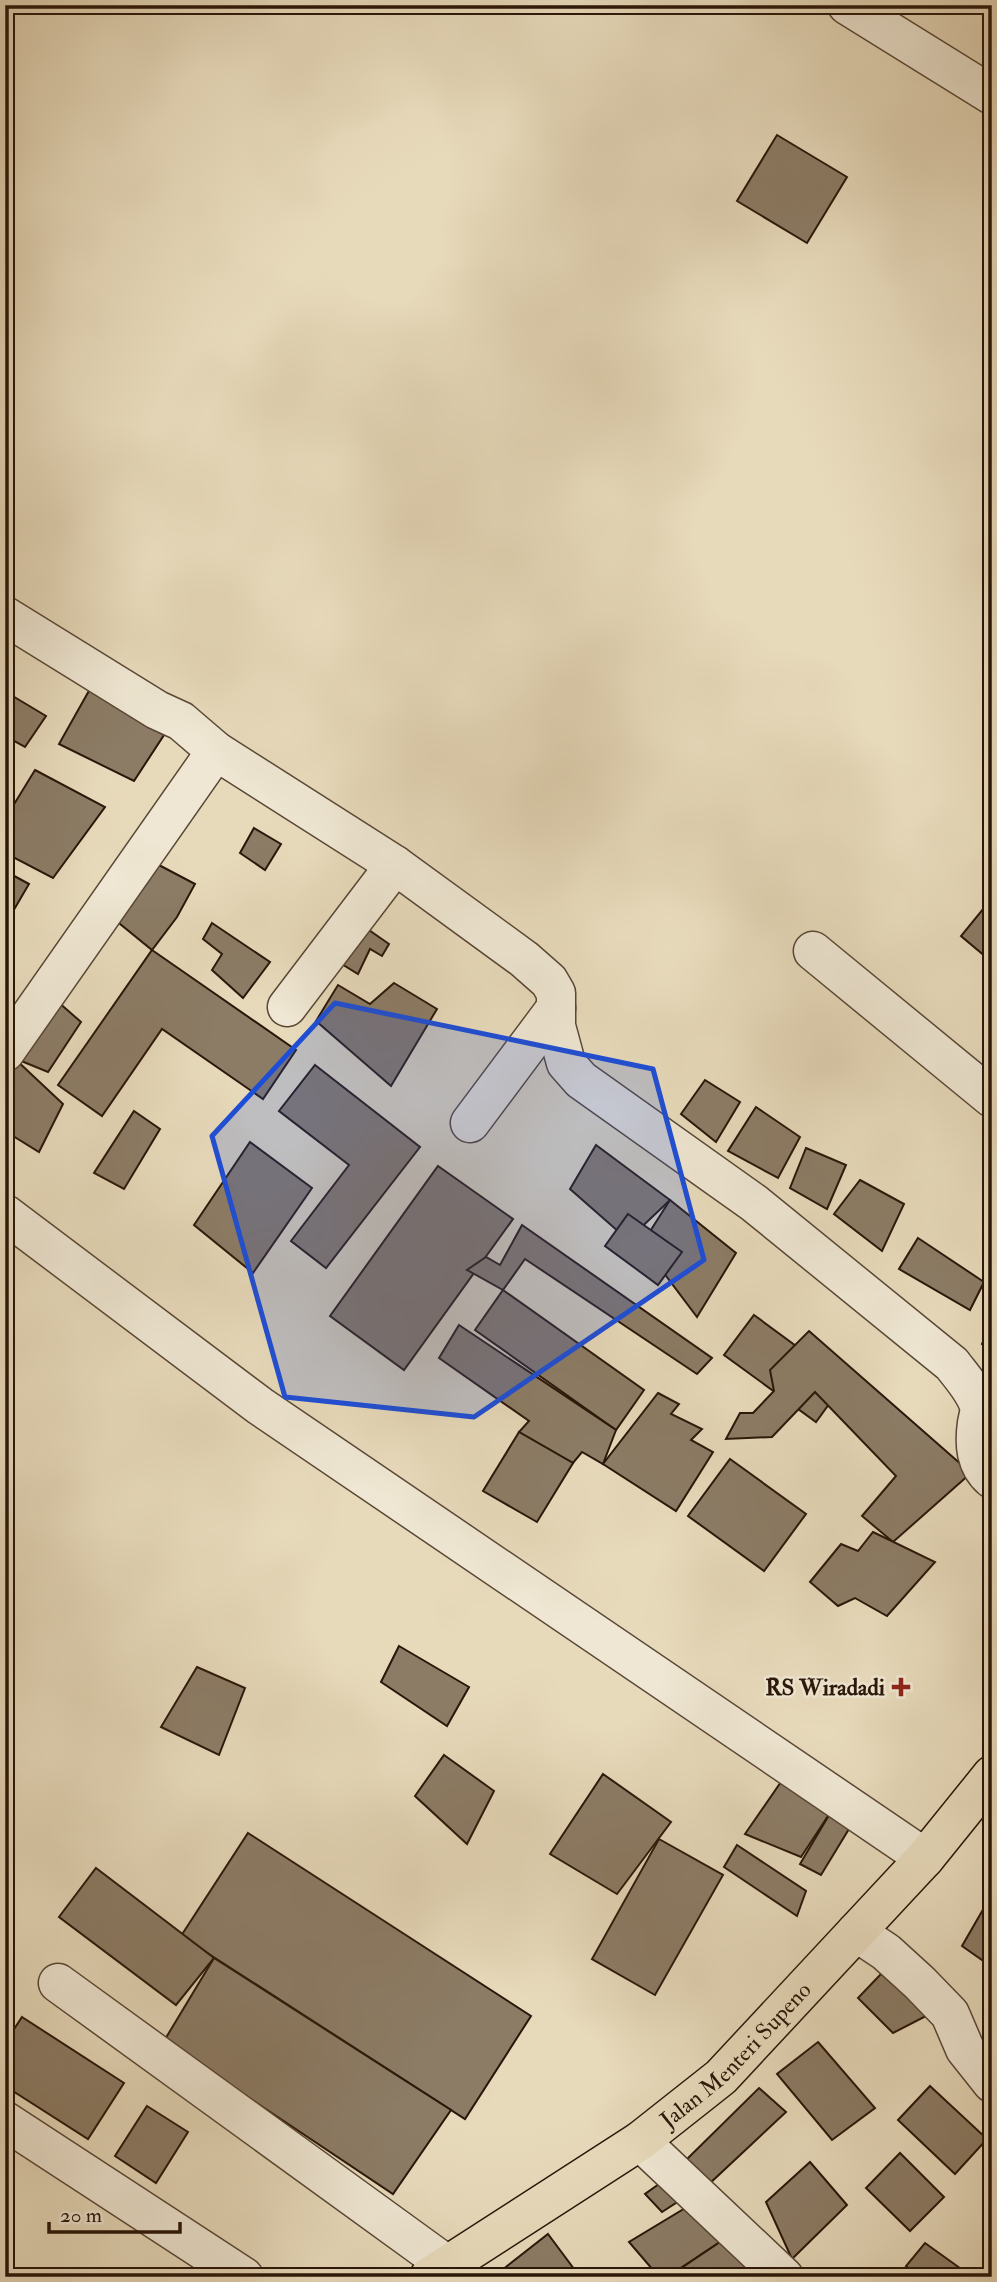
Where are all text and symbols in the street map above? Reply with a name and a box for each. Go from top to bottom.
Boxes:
place label: RS Wiradadi [765,1673,885,1702]
marker: RS Wiradadi [891,1677,911,1697]
street label: Jalan Menteri Supeno [653,1975,817,2135]
scale bar [49,2191,180,2235]
text: 20 m [60,2202,102,2229]

